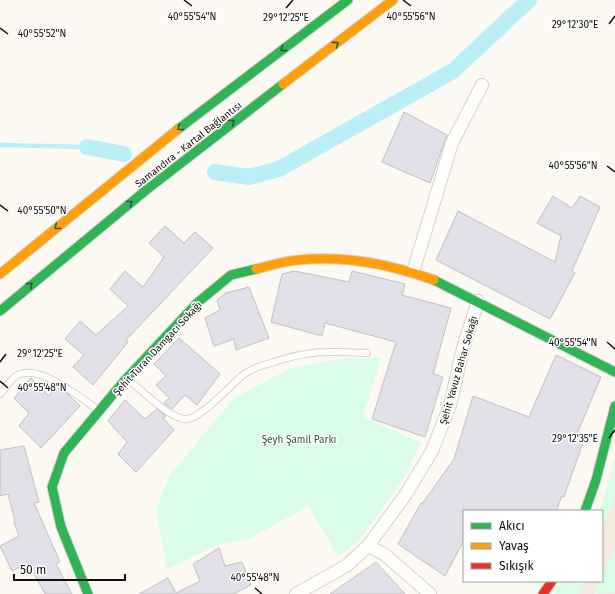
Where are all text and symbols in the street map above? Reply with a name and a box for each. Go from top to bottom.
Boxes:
text: 40°55'54"N [168,11,216,23]
text: 40°55'56"N [387,11,435,23]
text: 29°12'25"E [263,12,309,24]
text: 29°12'30"E [552,19,598,31]
text: 40°55'52"N [18,28,66,40]
one-way arrow [331,42,338,49]
one-way arrow [281,44,288,51]
street label: Samandıra - Kartal Bağlantısı [133,99,244,190]
one-way arrow [228,120,235,127]
one-way arrow [178,123,185,130]
text: 40°55'56"N [549,160,597,172]
one-way arrow [126,201,133,208]
text: 40°55'50"N [17,205,67,217]
one-way arrow [54,222,62,229]
one-way arrow [25,283,32,290]
street label: Şehit Turan Damgacı Sokağı [111,299,205,398]
street label: Şehit Yavuz Bahar Sokağı [438,315,480,426]
text: 40°55'54"N [549,337,597,349]
text: 29°12'25"E [17,348,63,360]
text: 40°55'48"N [17,382,67,394]
text: 29°12'35"E [552,433,598,445]
park label: Şeyh Şamil Parkı [262,434,336,446]
legend [463,510,603,582]
text: Akıcı [499,519,525,533]
text: Yavaş [499,539,529,553]
scale bar [14,556,125,582]
text: Sıkışık [499,559,534,573]
text: 50 m [20,563,46,577]
text: 40°55'48"N [230,572,280,584]

